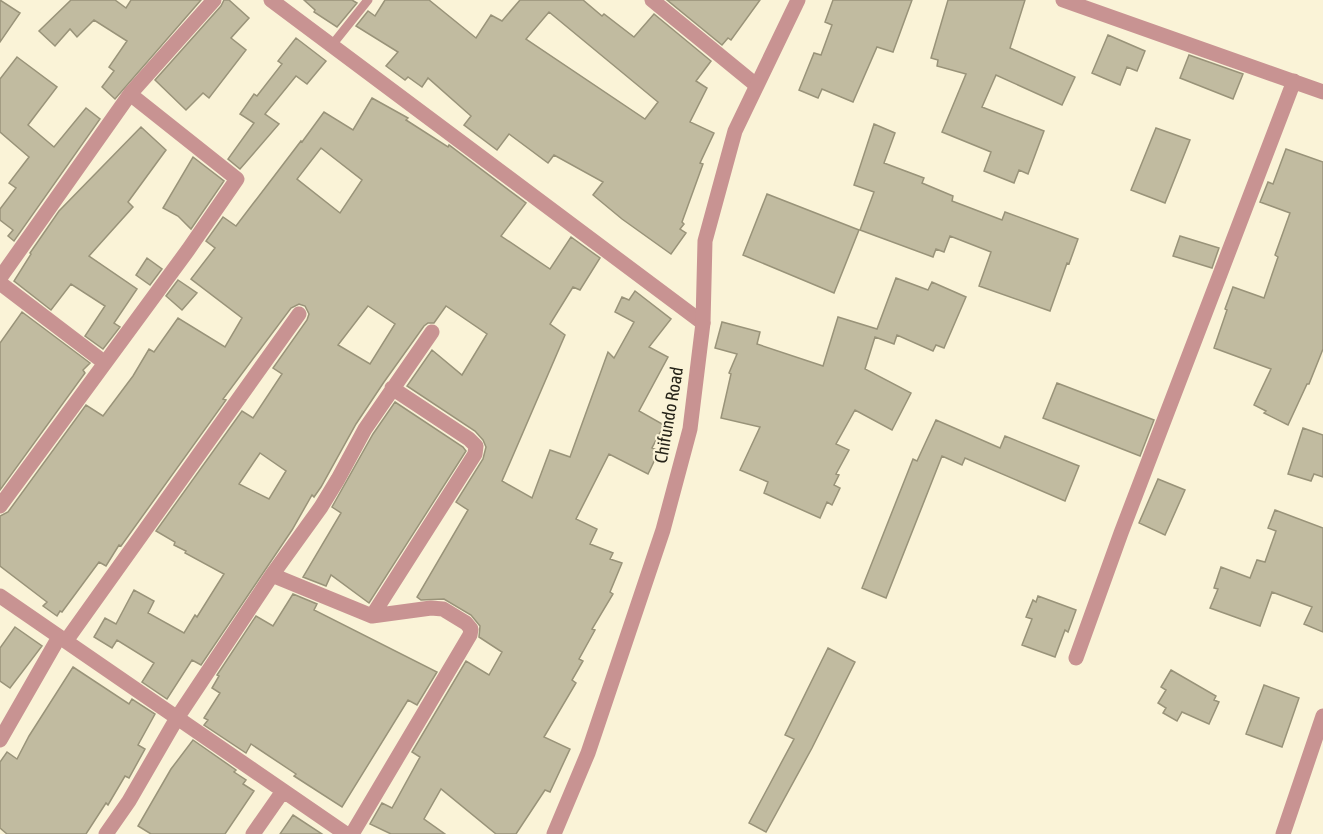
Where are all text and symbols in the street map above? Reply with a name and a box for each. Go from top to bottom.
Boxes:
street label: Chifundo Road [650,365,687,465]

